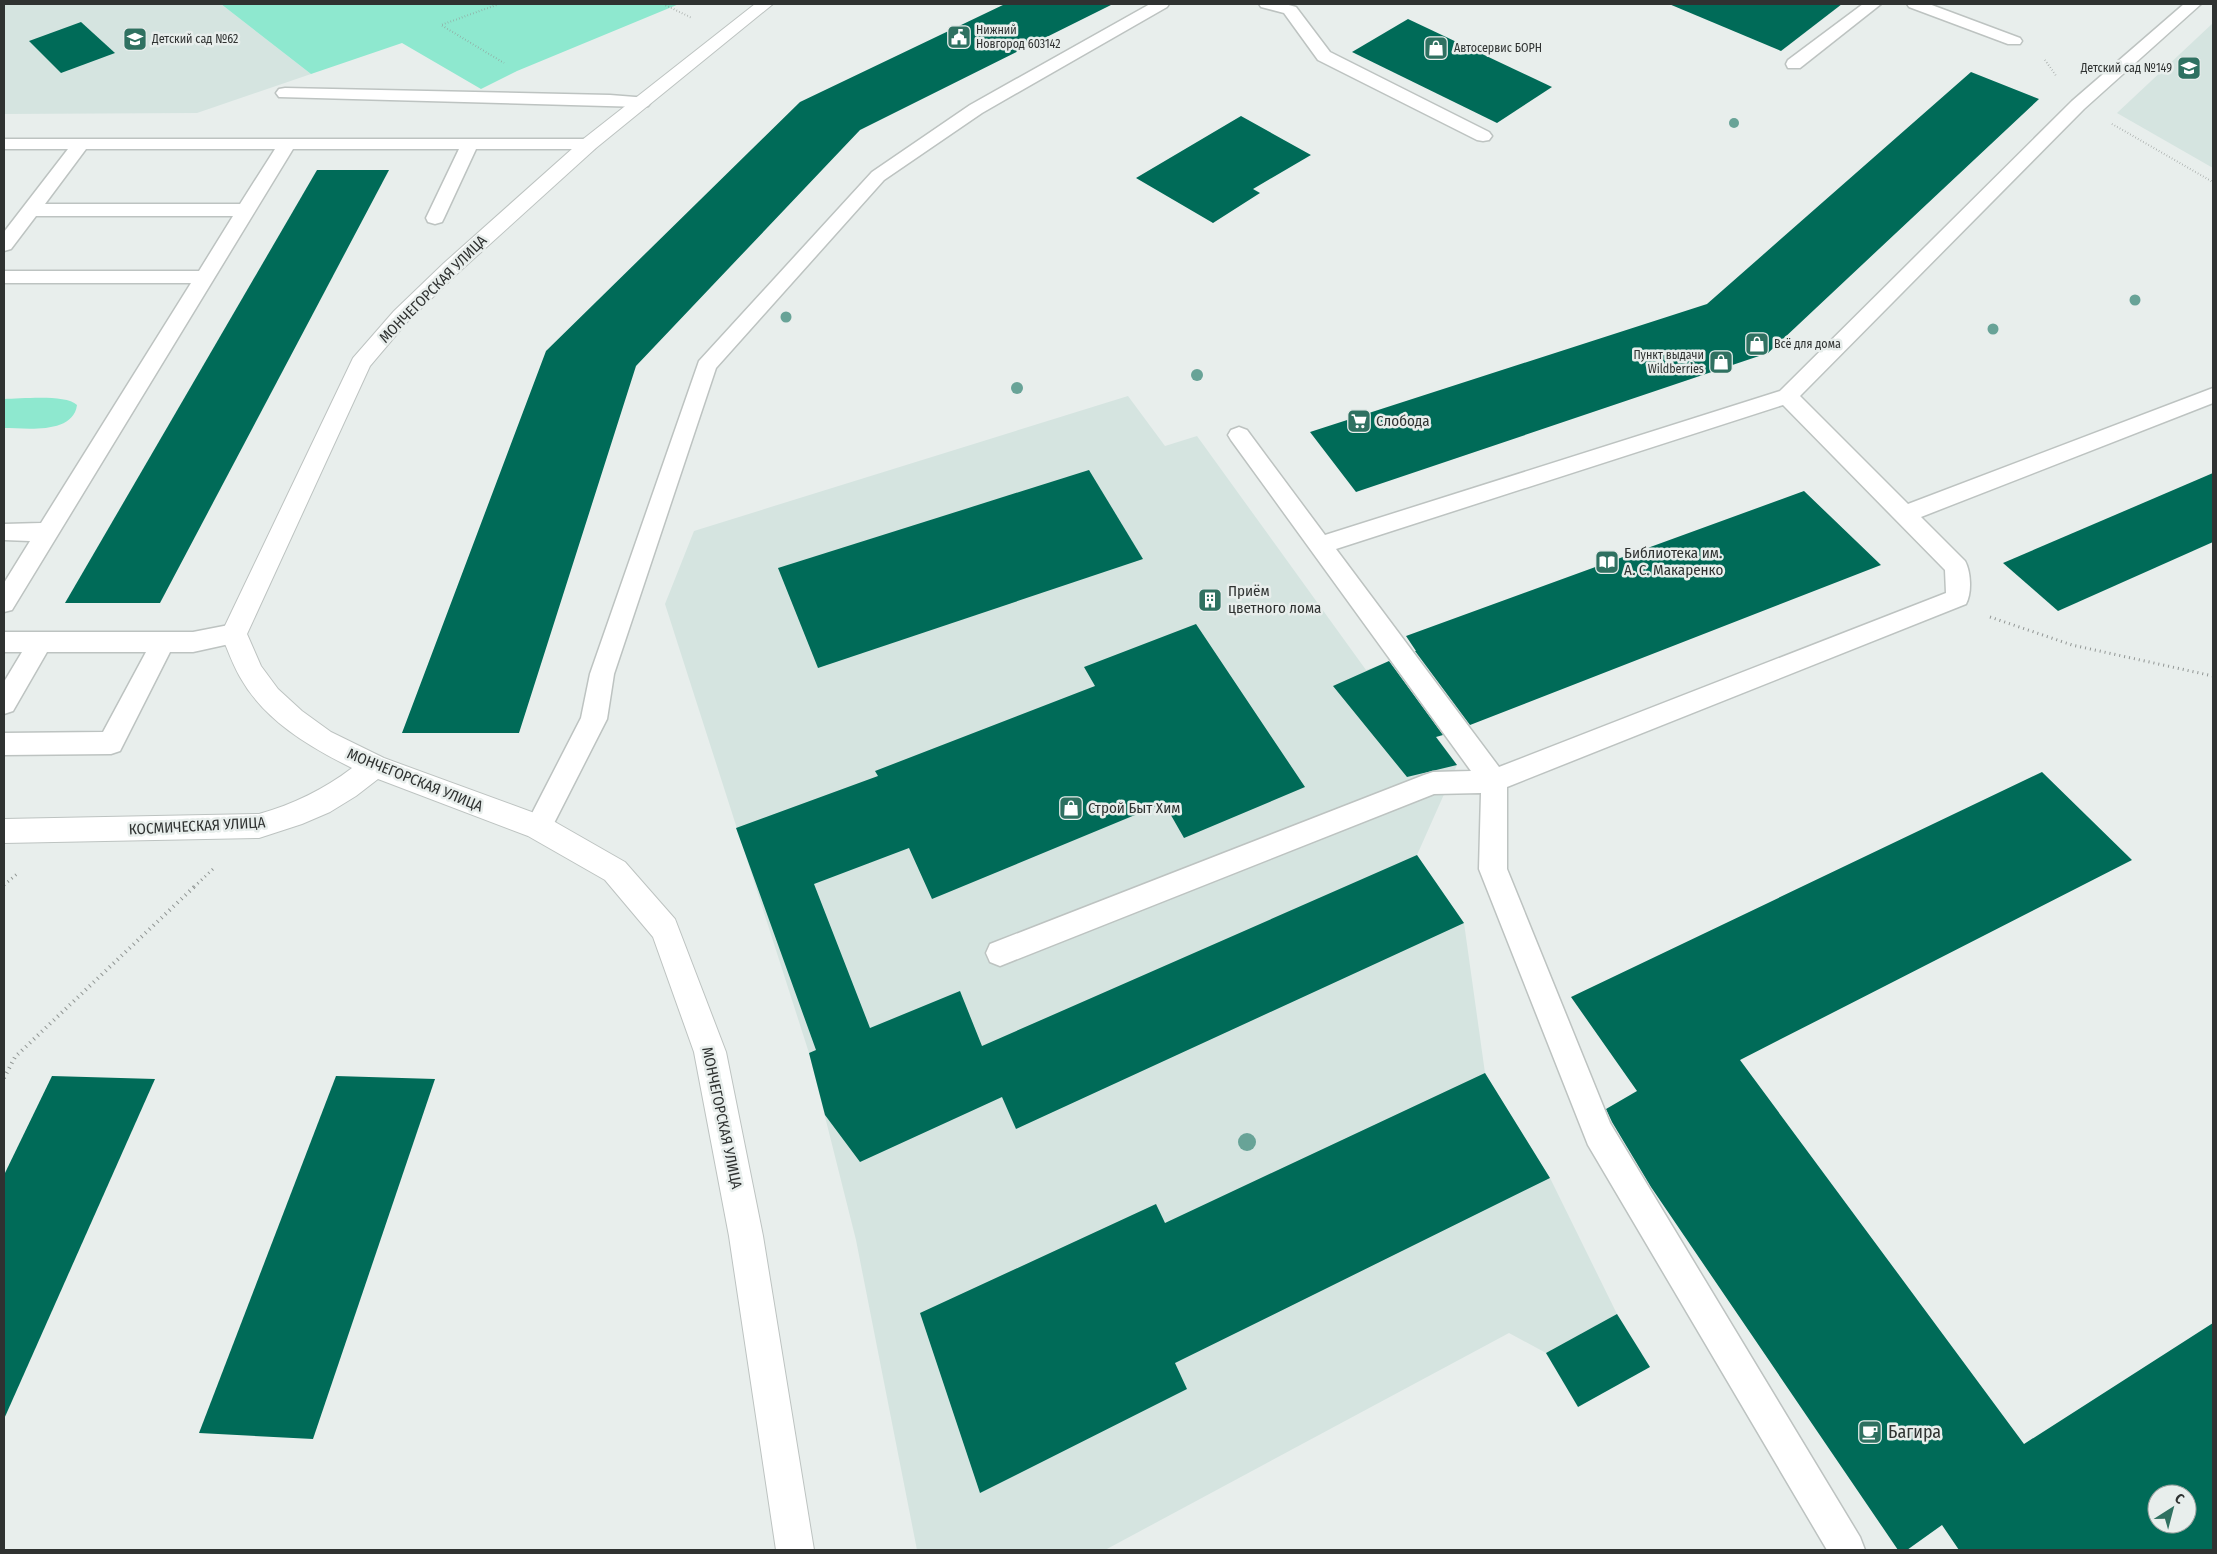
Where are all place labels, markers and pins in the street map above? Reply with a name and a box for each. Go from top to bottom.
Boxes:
place label: Нижний Новгород 603142 [976,23,1061,51]
public building icon: Нижний Новгород 603142 [946,24,972,50]
school or university icon: Детский сад №62 [122,26,148,52]
place label: Детский сад №62 [151,32,238,46]
shop icon: Автосервис БОРН [1423,35,1449,61]
place label: Автосервис БОРН [1454,41,1542,55]
school or university icon: Детский сад №149 [2176,55,2202,81]
place label: Детский сад №149 [2080,61,2172,75]
shop icon: Всё для дома [1744,331,1770,357]
place label: Всё для дома [1774,337,1841,351]
place label: Пункт выдачи Wildberries [1633,348,1704,376]
shop icon: Пункт выдачи Wildberries [1708,349,1734,375]
supermarket icon: Слобода [1346,408,1372,434]
place label: Слобода [1376,412,1430,430]
place label: Библиотека им. А. С. Макаренко [1624,544,1723,579]
library icon: Библиотека им. А. С. Макаренко [1594,549,1620,575]
place label: Приём цветного лома [1228,582,1321,617]
building icon: Приём цветного лома [1197,587,1223,613]
shop icon: Строй Быт Хим [1058,795,1084,821]
place label: Строй Быт Хим [1088,799,1180,817]
cafe icon: Багира [1857,1419,1883,1445]
place label: Багира [1888,1421,1941,1443]

